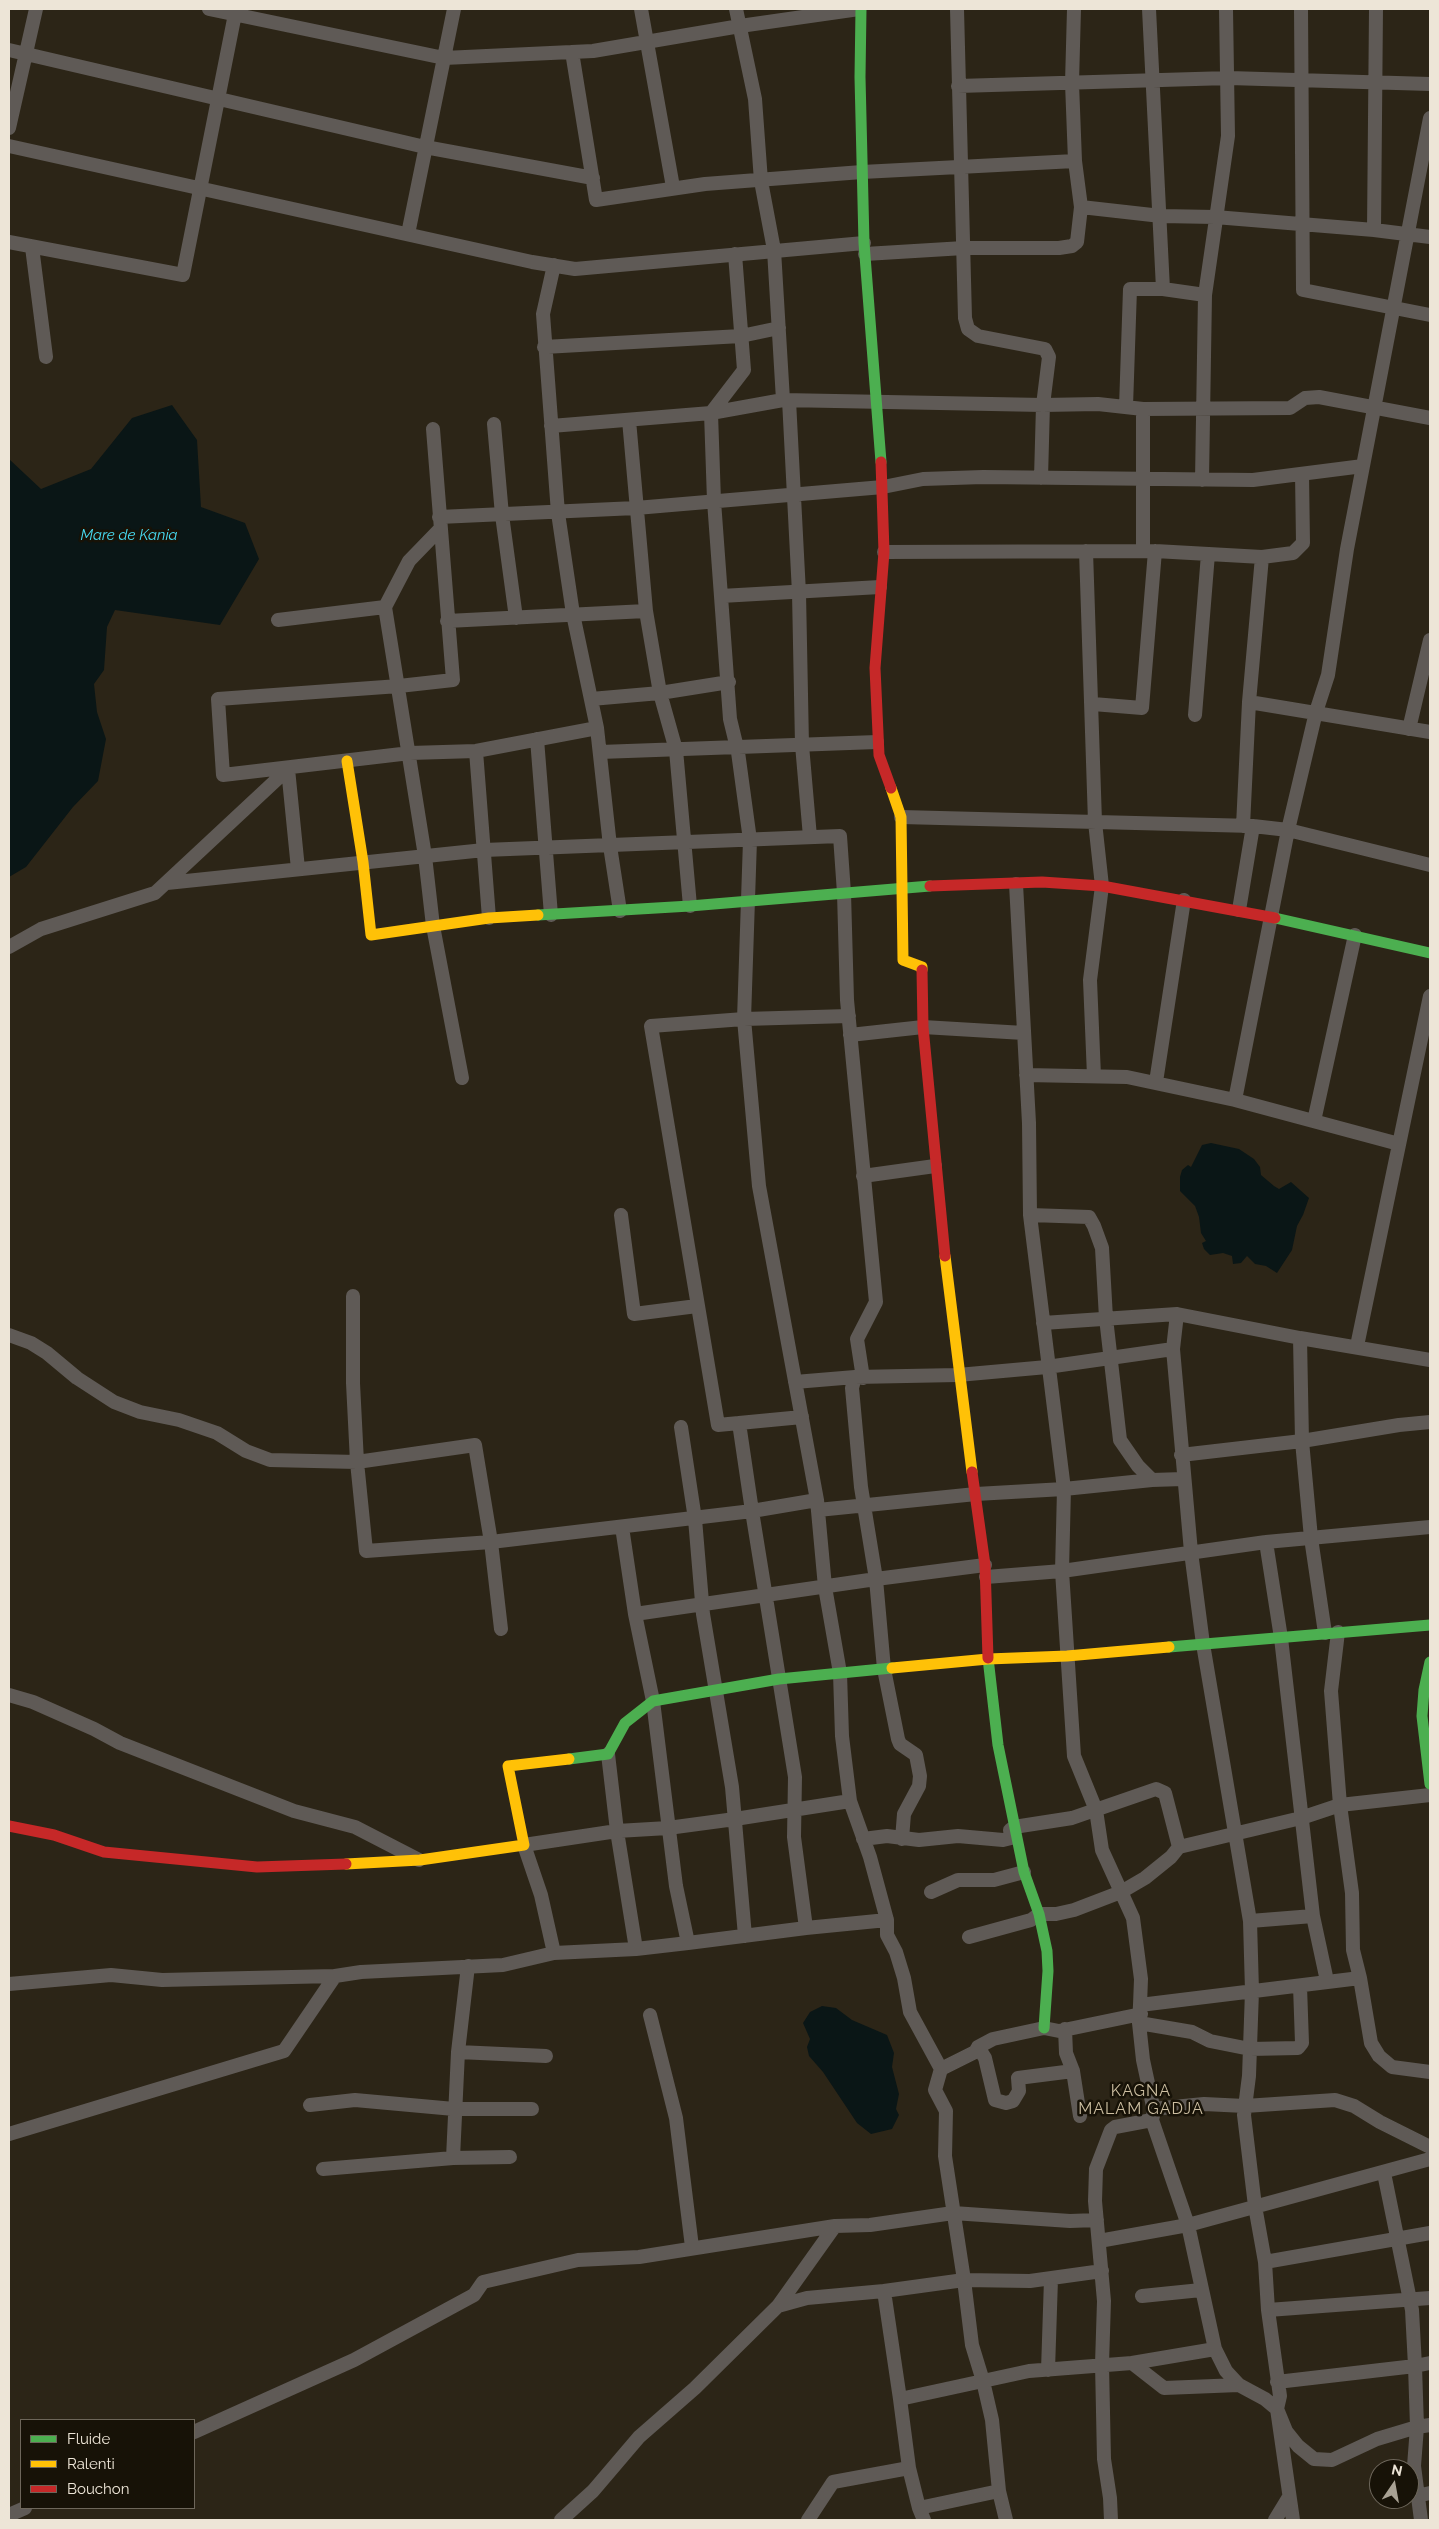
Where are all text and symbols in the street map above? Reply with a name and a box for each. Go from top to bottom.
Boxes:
water label: Mare de Kania [80,526,178,544]
district label: KAGNA MALAM GADJA [1077,2081,1205,2119]
legend [20,2419,195,2509]
text: Fluide [67,2430,110,2448]
text: Ralenti [67,2455,115,2473]
north arrow [1369,2459,1419,2509]
text: N [1390,2461,1404,2479]
text: Bouchon [67,2480,129,2498]

